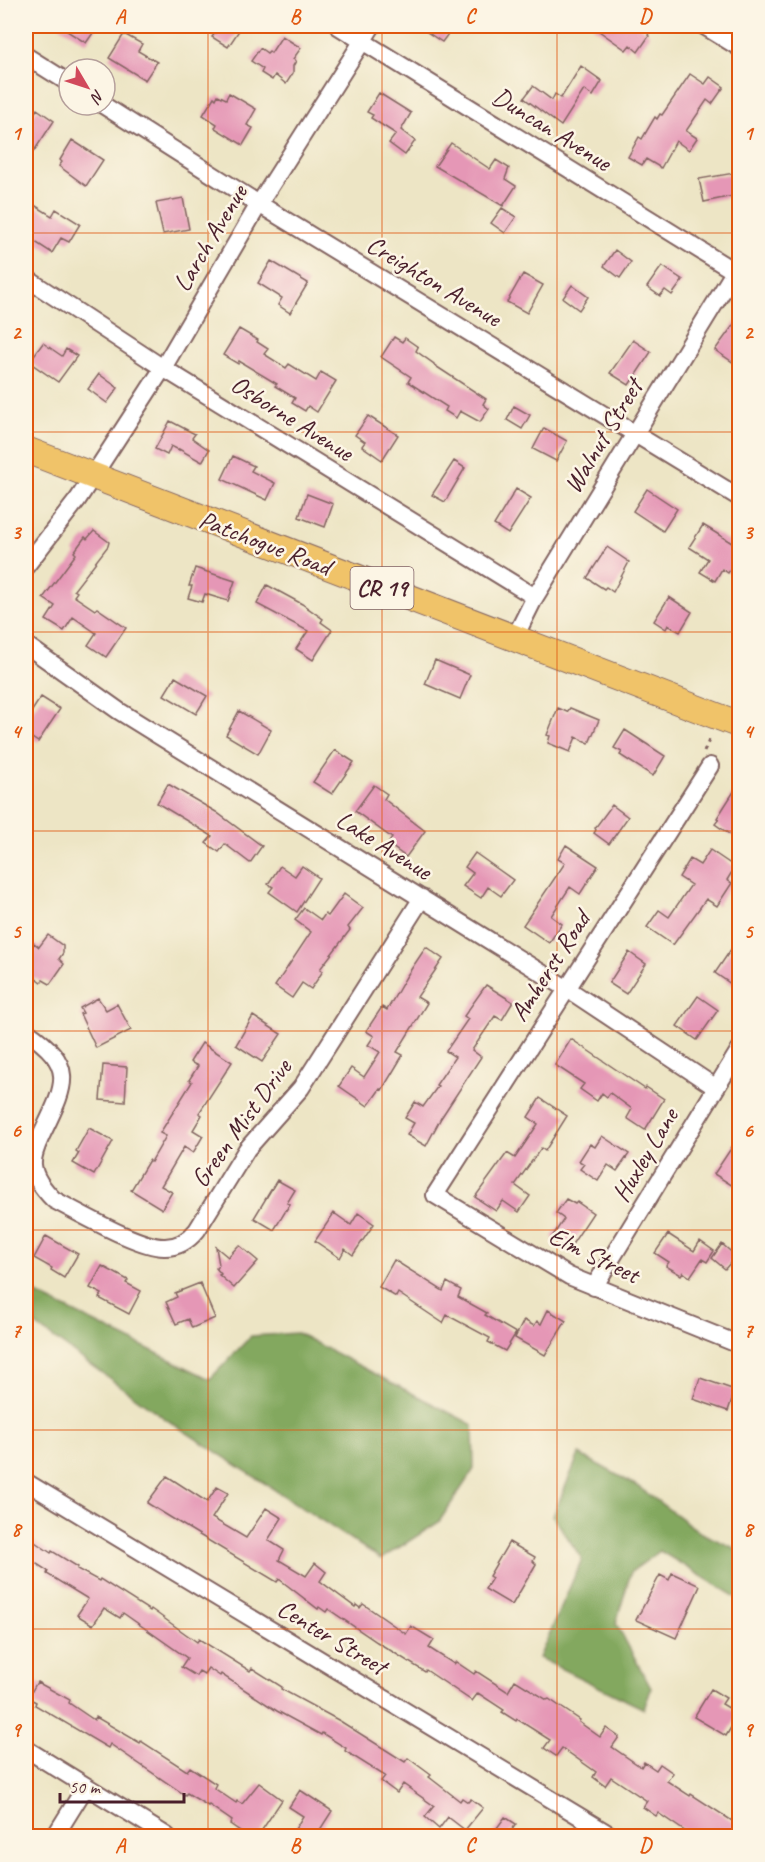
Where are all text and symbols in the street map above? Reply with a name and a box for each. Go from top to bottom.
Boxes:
text: A [115,4,127,29]
text: B [290,4,302,29]
text: C [465,4,477,29]
text: D [639,4,653,29]
north arrow [57,57,117,117]
street label: Duncan Avenue [487,80,619,179]
text: N [85,86,109,108]
text: 1 [12,121,23,146]
text: 1 [744,121,755,146]
street label: Larch Avenue [165,177,256,297]
street label: Creighton Avenue [361,228,509,335]
text: 2 [12,320,23,345]
text: 2 [744,320,755,345]
street label: Osborne Avenue [225,367,361,469]
street label: Walnut Street [556,370,652,499]
street label: Patchogue Road [194,503,339,585]
text: 3 [12,520,23,545]
text: 3 [744,520,755,545]
road number: CR 19 [350,567,413,609]
text: 4 [12,719,24,744]
text: 4 [744,719,756,744]
street label: Lake Avenue [330,803,439,888]
street label: Amherst Road [502,902,600,1027]
text: 5 [12,919,23,944]
text: 5 [744,919,755,944]
street label: Green Mist Drive [183,1051,300,1194]
street label: Huxley Lane [604,1100,687,1208]
text: 6 [11,1118,22,1143]
text: 6 [743,1118,754,1143]
street label: Elm Street [543,1219,647,1292]
text: 7 [12,1318,23,1343]
text: 7 [744,1318,755,1343]
text: 8 [12,1517,24,1542]
text: 8 [744,1517,756,1542]
street label: Center Street [271,1591,396,1684]
text: 9 [12,1717,23,1742]
text: 9 [744,1717,755,1742]
scale bar [60,1766,184,1804]
text: 50 m [69,1776,102,1798]
text: A [115,1833,127,1858]
text: B [290,1833,302,1858]
text: C [465,1833,477,1858]
text: D [639,1833,653,1858]

